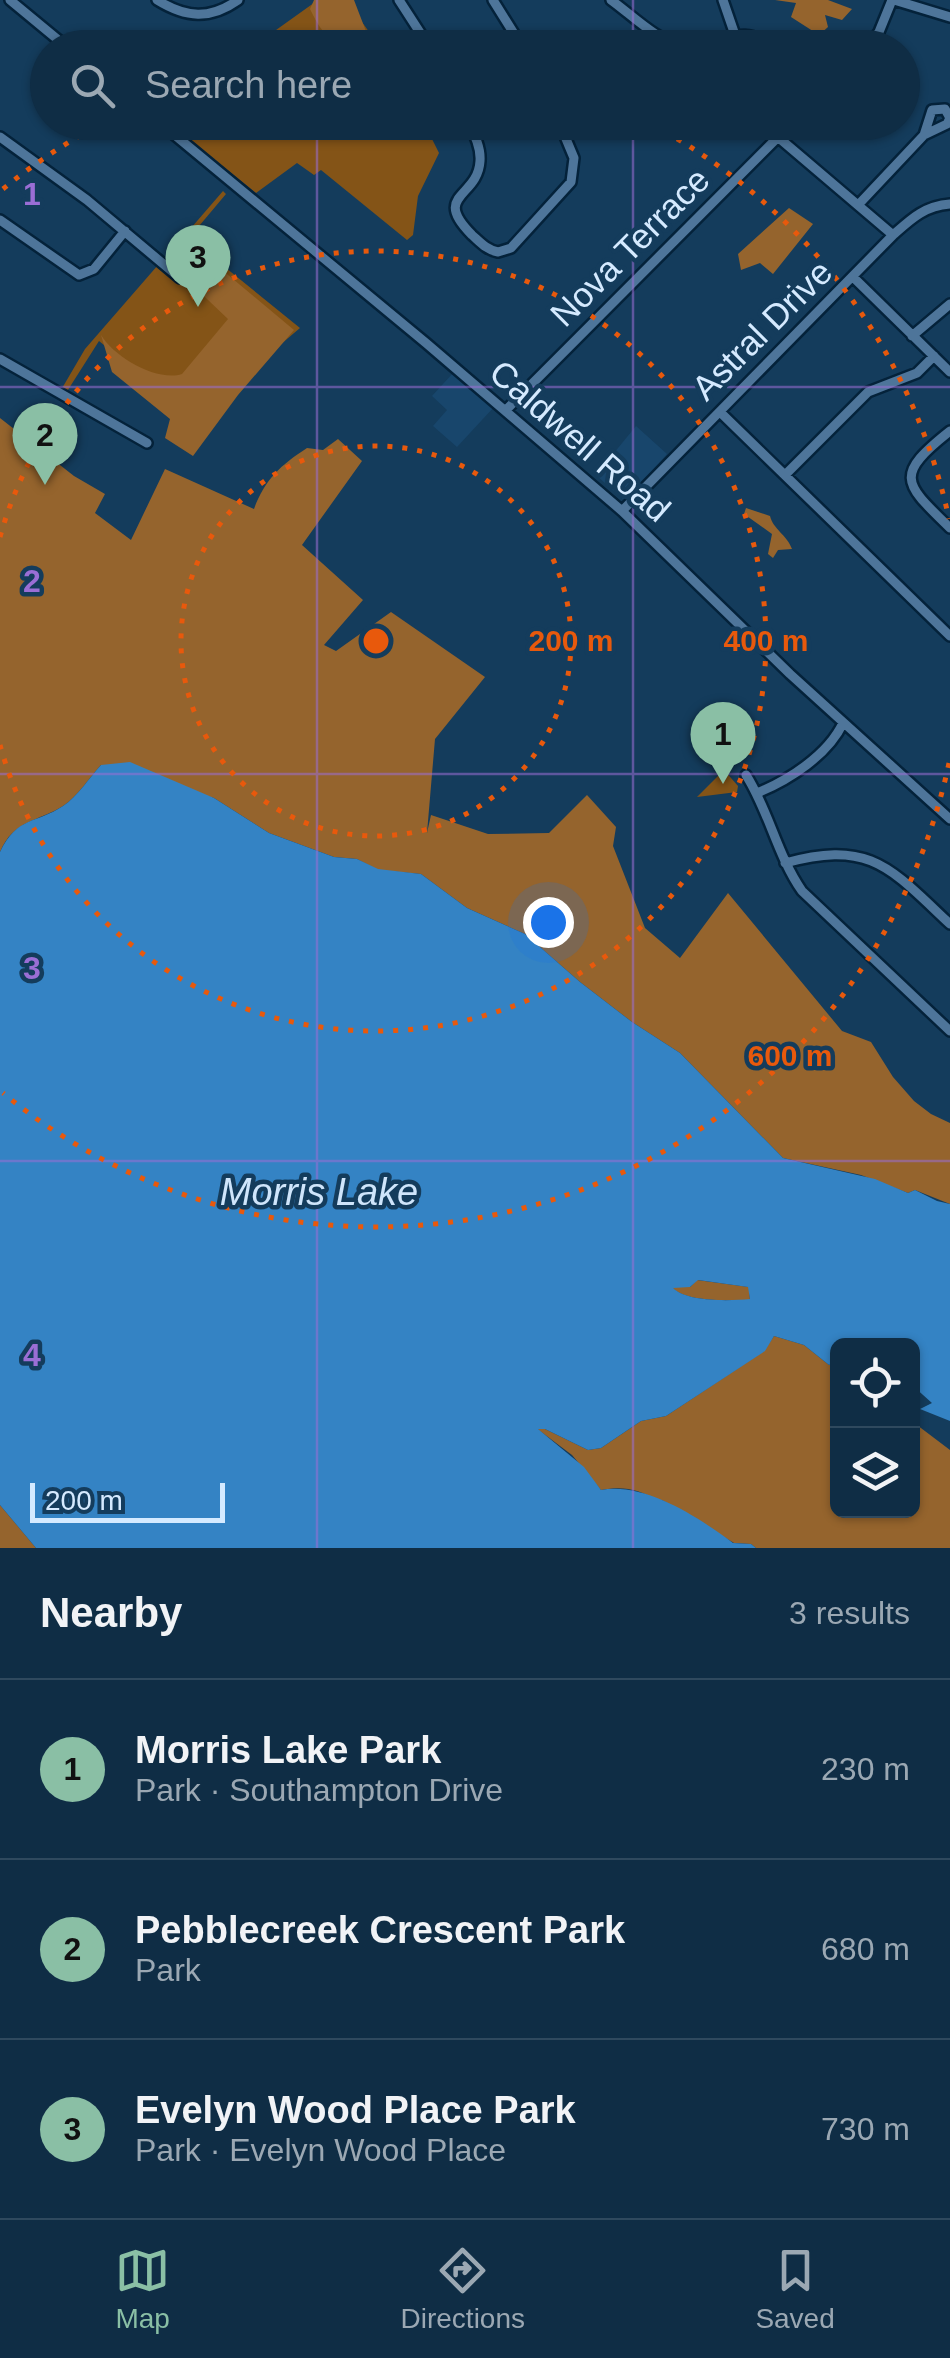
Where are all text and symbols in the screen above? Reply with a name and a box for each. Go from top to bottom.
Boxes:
search box [30,30,920,140]
icon: search [65,58,120,113]
text: Search here [145,64,352,106]
street label: Nova Terrace [542,159,717,334]
text: 1 [23,176,41,212]
pin: 3 [166,224,230,307]
street label: Astral Drive [684,252,839,407]
street label: Caldwell Road [482,352,678,529]
pin: 2 [12,402,78,485]
text: 2 [23,563,41,599]
centre of rings [358,623,394,659]
text: 200 m [528,624,614,657]
text: 400 m [723,624,809,657]
pin: 1 [690,702,756,784]
your location [523,897,574,948]
text: 3 [23,950,41,986]
text: 600 m [747,1039,833,1072]
water label: Morris Lake [220,1171,418,1213]
text: 4 [23,1337,41,1373]
map controls [830,1338,920,1518]
button: locate [830,1338,920,1428]
button: layers [830,1428,920,1518]
scale bar [30,1478,225,1522]
text: 200 m [45,1485,123,1516]
text: Nearby [40,1589,182,1636]
text: 3 results [789,1595,910,1631]
text: Morris Lake Park [135,1729,441,1771]
text: 1 [64,1751,81,1787]
text: 230 m [821,1751,910,1787]
text: Park · Southampton Drive [135,1772,503,1808]
text: Pebblecreek Crescent Park [135,1909,625,1951]
text: 2 [64,1931,81,1967]
text: 680 m [821,1931,910,1967]
text: Park [135,1952,201,1988]
text: Evelyn Wood Place Park [135,2089,576,2131]
text: 3 [64,2111,81,2147]
text: 730 m [821,2111,910,2147]
text: Park · Evelyn Wood Place [135,2132,506,2168]
tab: Map [115,2243,170,2335]
tab: Directions [401,2243,525,2335]
tab: Saved [755,2243,835,2335]

